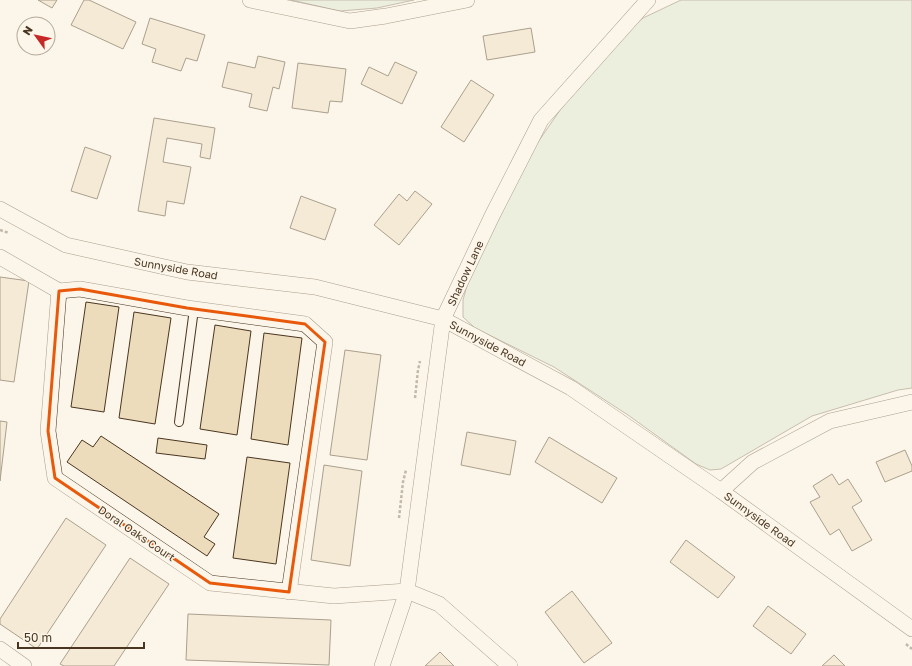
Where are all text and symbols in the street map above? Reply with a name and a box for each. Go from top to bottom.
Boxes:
north arrow [16,16,56,56]
text: N [19,23,35,37]
street label: Shadow Lane [444,238,486,308]
street label: Sunnyside Road [133,254,219,282]
street label: Sunnyside Road [448,317,528,369]
street label: Sunnyside Road [722,489,798,549]
street label: Doral Oaks Court [96,503,178,563]
scale bar [18,624,144,650]
text: 50 m [24,630,52,645]

